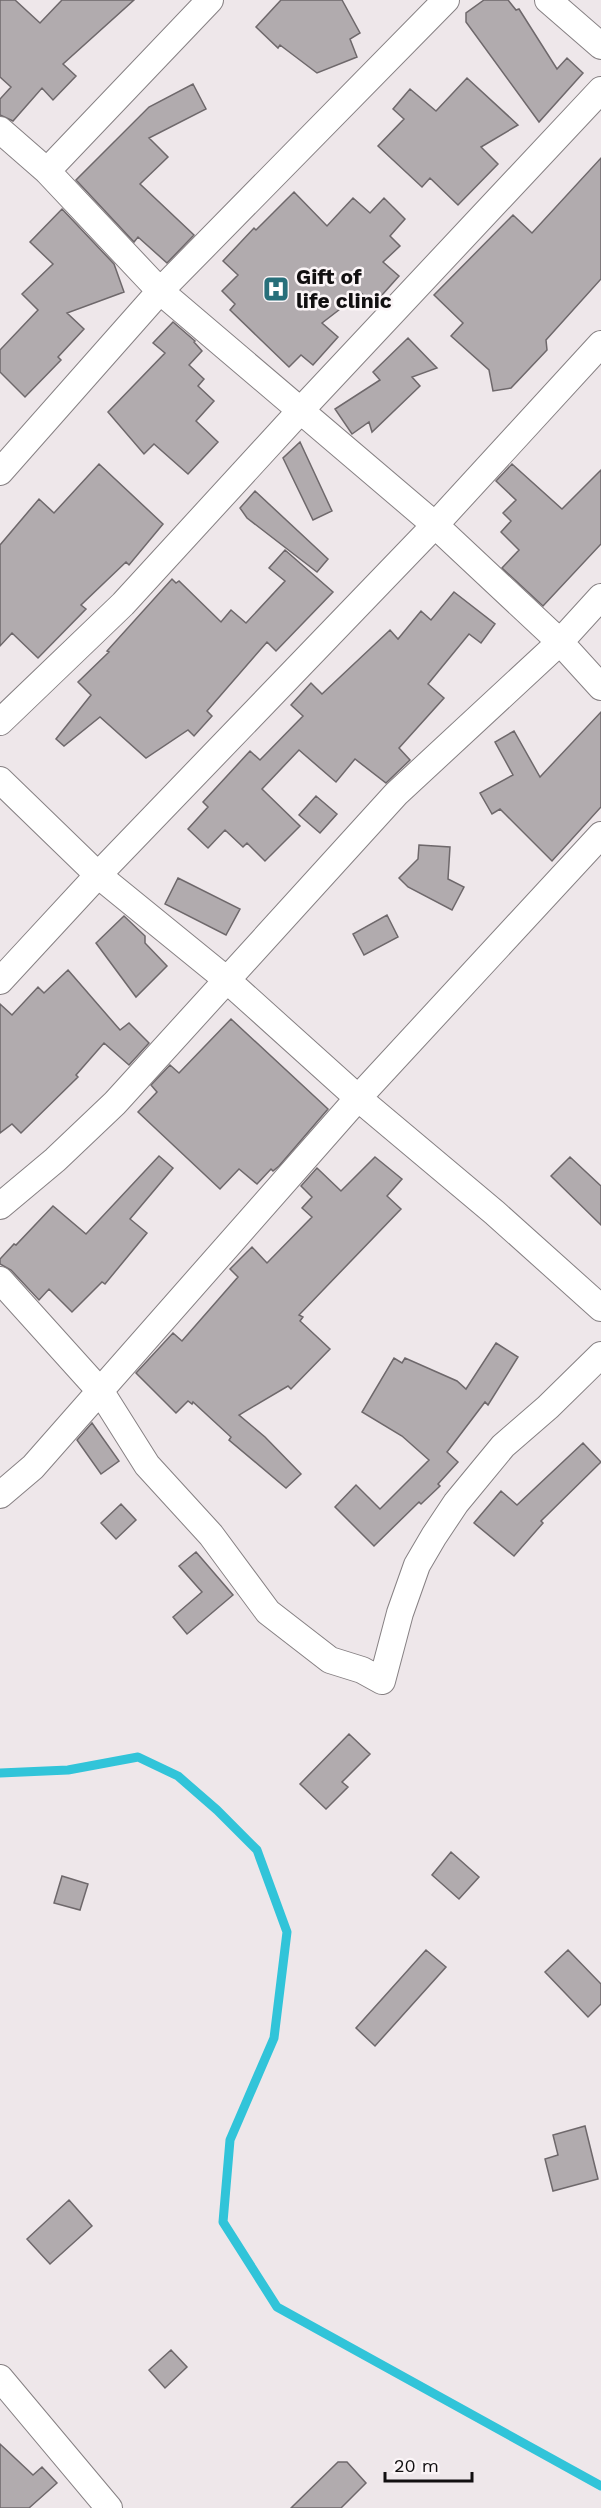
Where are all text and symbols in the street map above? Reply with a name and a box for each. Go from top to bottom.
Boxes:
place label: Gift of life clinic [296,264,392,313]
hospital icon: Gift of life clinic [261,274,291,304]
scale bar [385,2445,472,2483]
text: 20 m [394,2455,439,2476]

